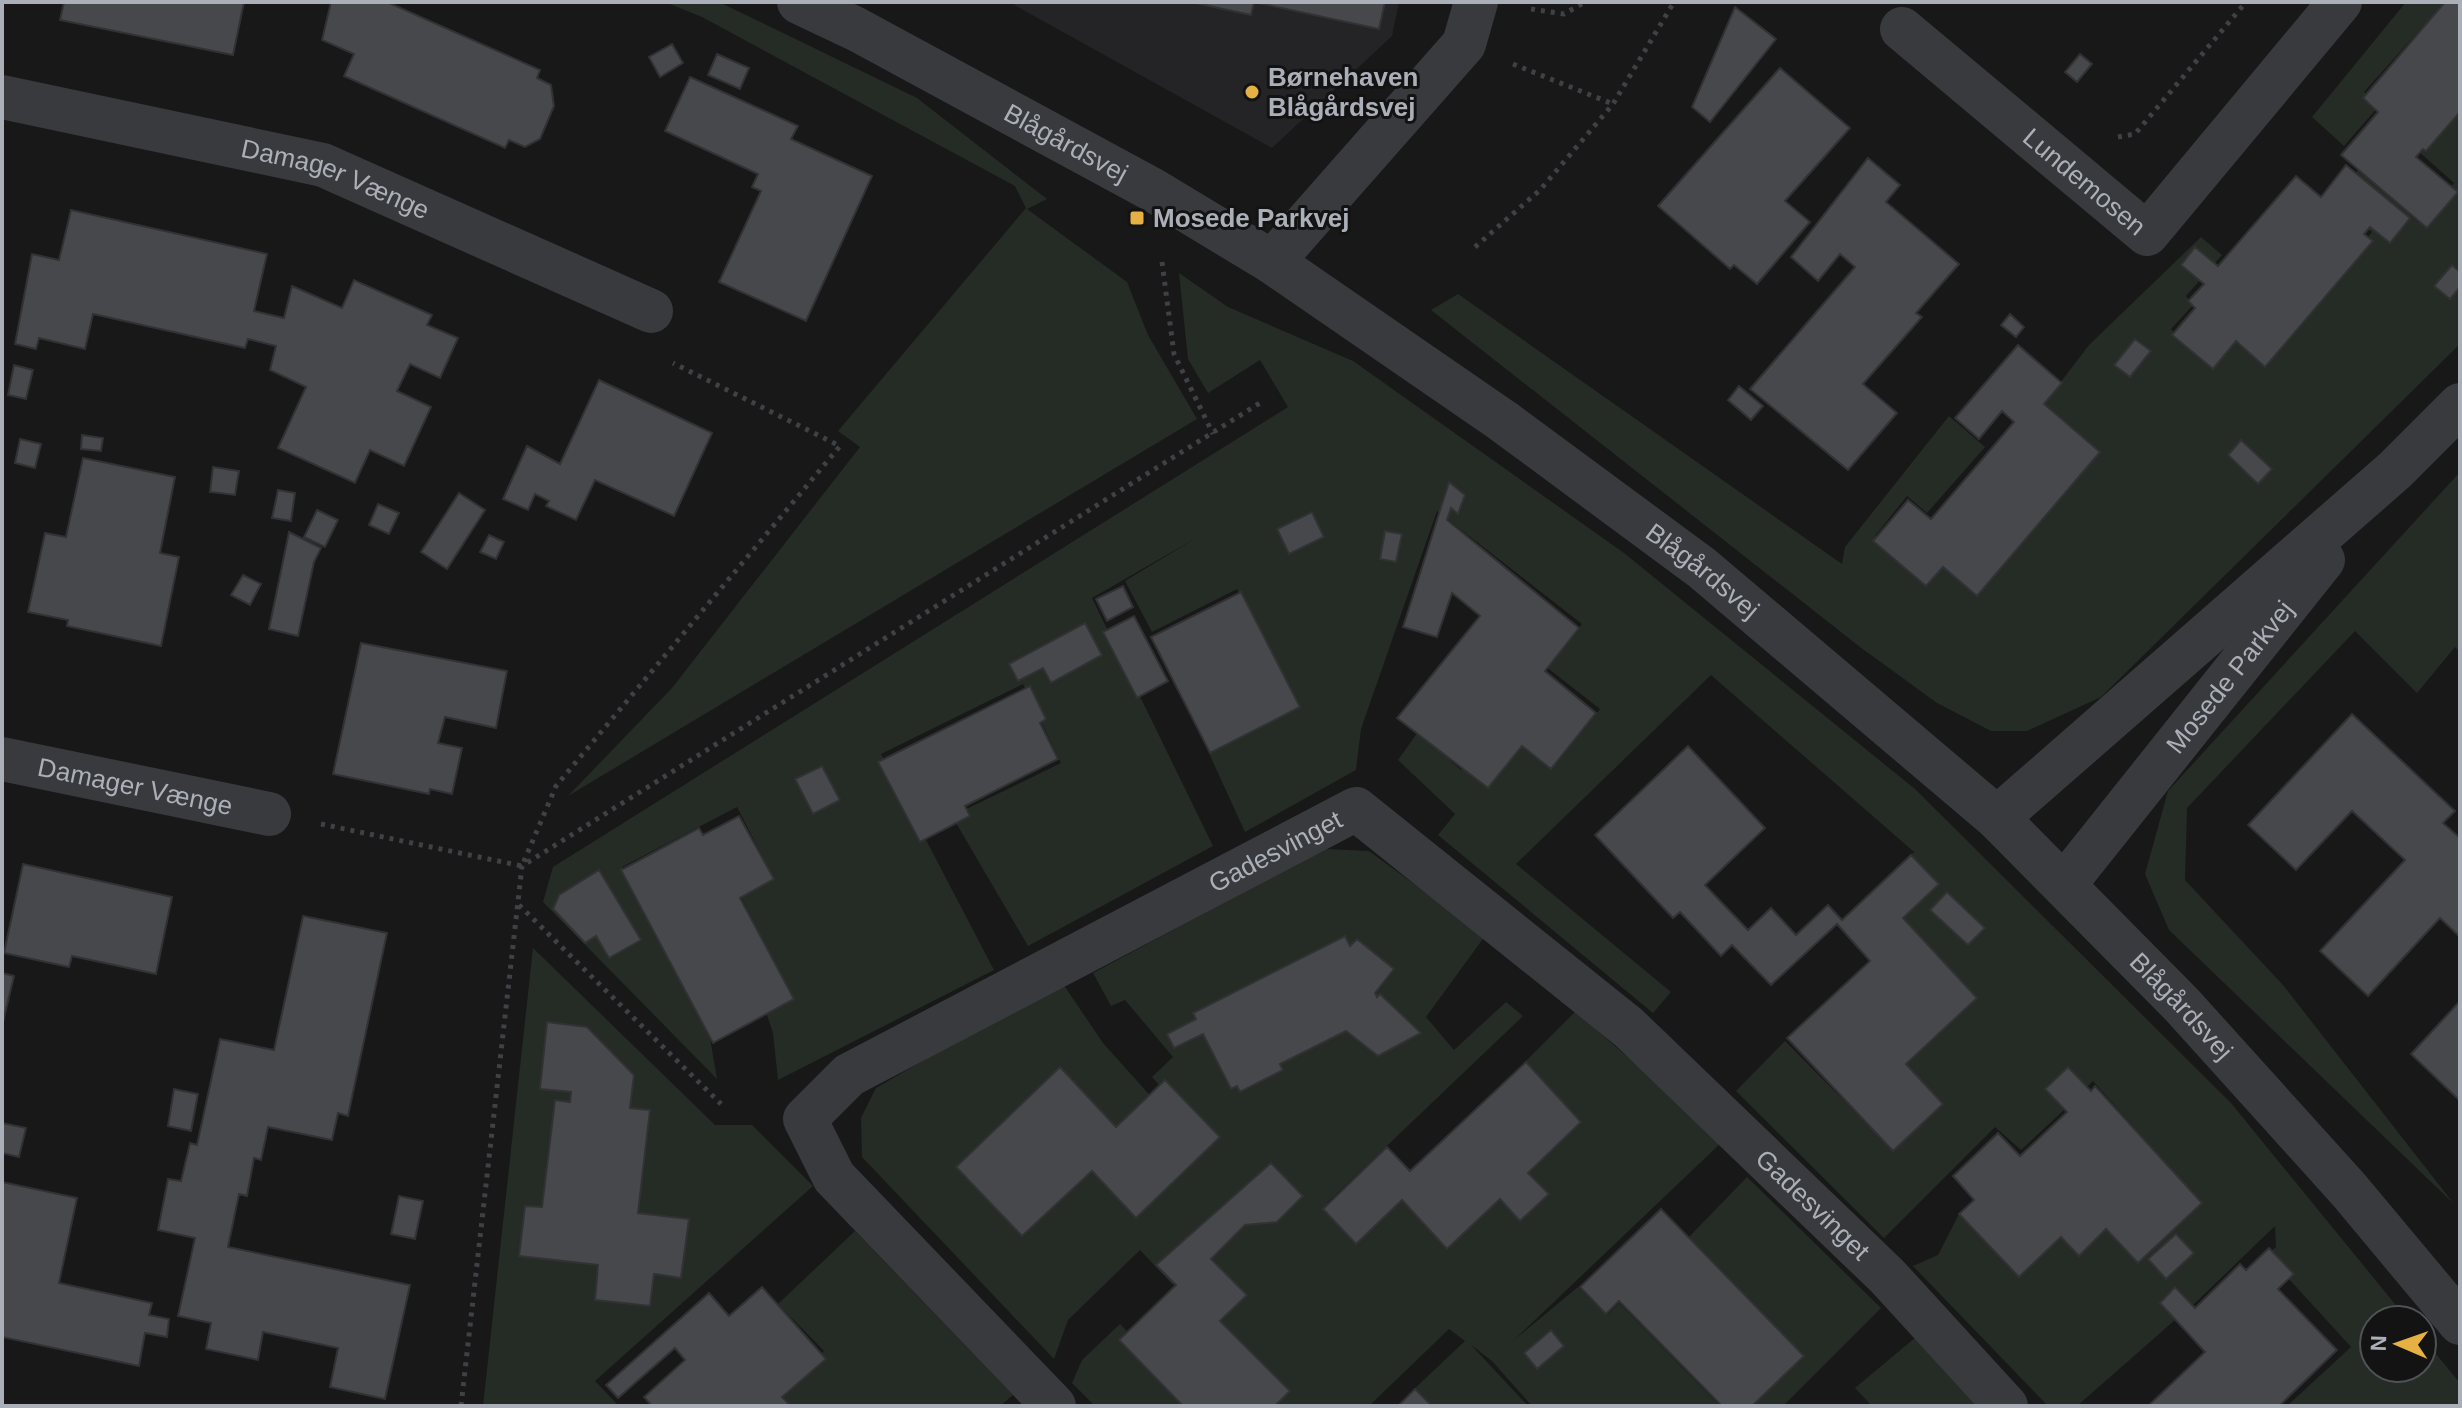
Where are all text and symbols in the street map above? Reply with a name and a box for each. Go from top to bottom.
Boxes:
place label: Børnehaven Blågårdsvej [1268,62,1418,122]
marker: Børnehaven Blågårdsvej [1243,83,1261,101]
street label: Blågårdsvej [999,97,1133,188]
street label: Lundemosen [2017,122,2152,241]
street label: Damager Vænge [239,133,434,225]
place label: Mosede Parkvej [1153,203,1350,233]
marker: Mosede Parkvej [1128,209,1146,227]
street label: Blågårdsvej [1640,517,1765,625]
street label: Mosede Parkvej [2160,595,2300,759]
street label: Damager Vænge [35,752,235,821]
street label: Gadesvinget [1204,804,1348,899]
street label: Blågårdsvej [2124,946,2239,1066]
street label: Gadesvinget [1750,1143,1876,1267]
north arrow [2358,1304,2438,1384]
text: N [2366,1335,2391,1352]

